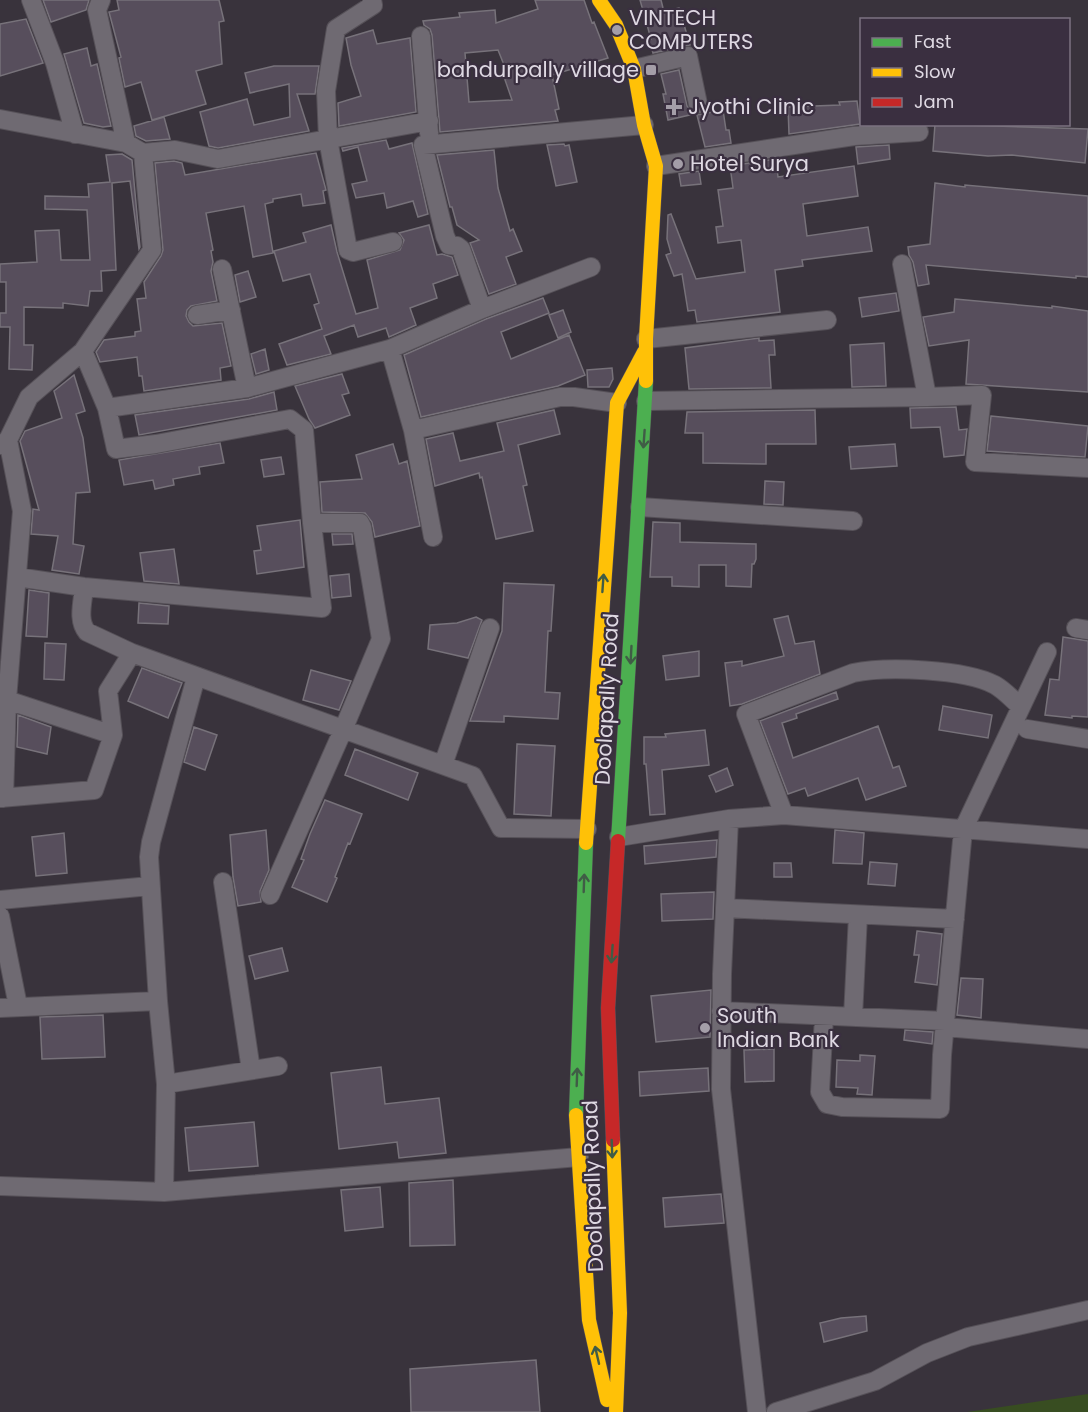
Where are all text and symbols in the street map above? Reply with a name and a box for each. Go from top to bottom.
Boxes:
place label: VINTECH COMPUTERS [629,3,753,56]
legend [860,18,1070,126]
marker: VINTECH COMPUTERS [610,23,624,37]
text: Fast [914,29,951,54]
place label: bahdurpally village [437,55,639,84]
text: Slow [914,59,956,84]
marker: bahdurpally village [644,63,658,77]
text: Jam [914,89,954,114]
place label: Jyothi Clinic [688,92,814,121]
marker: Jyothi Clinic [665,98,683,116]
place label: Hotel Surya [690,149,809,178]
marker: Hotel Surya [671,157,685,171]
one-way arrow [638,429,649,449]
one-way arrow [597,574,608,594]
street label: Doolapally Road [588,612,625,786]
one-way arrow [625,644,636,664]
one-way arrow [578,873,589,893]
one-way arrow [606,944,617,964]
place label: South Indian Bank [717,1001,840,1054]
marker: South Indian Bank [698,1021,712,1035]
one-way arrow [572,1068,583,1088]
street label: Doolapally Road [575,1100,610,1272]
one-way arrow [607,1138,618,1158]
one-way arrow [590,1346,602,1365]

